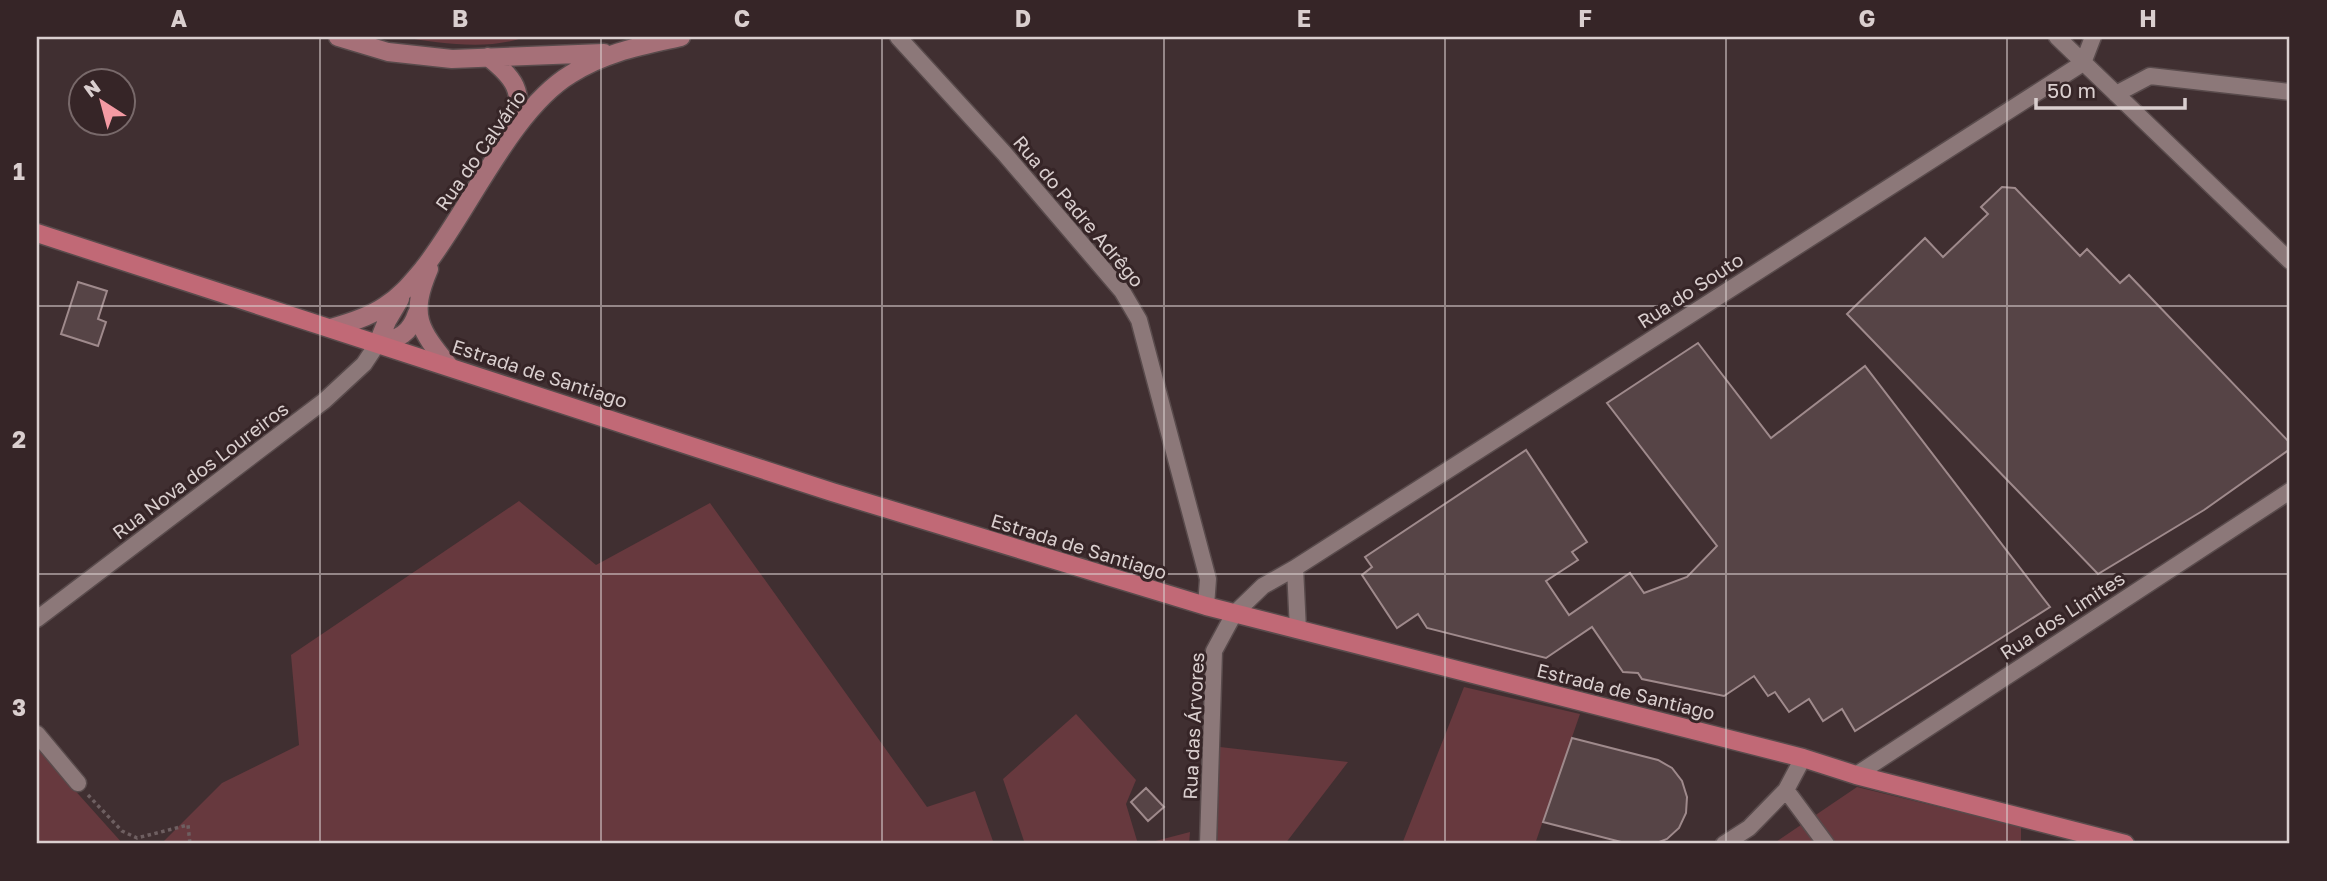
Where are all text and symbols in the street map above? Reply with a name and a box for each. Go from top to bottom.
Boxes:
text: A [171,4,188,32]
text: B [452,4,468,32]
text: C [734,4,750,32]
text: D [1015,4,1031,32]
text: E [1297,4,1311,32]
text: F [1578,4,1592,32]
text: G [1859,4,1875,32]
text: H [2139,4,2157,32]
north arrow [66,66,136,136]
scale bar [2036,66,2185,110]
text: N [79,74,104,101]
text: 50 m [2047,77,2096,103]
street label: Rua do Calvário [430,85,530,215]
street label: Rua do Padre Adrêgo [1009,131,1149,291]
text: 1 [13,157,25,185]
street label: Rua do Souto [1633,247,1747,333]
street label: Estrada de Santiago [450,334,630,412]
street label: Rua Nova dos Loureiros [108,396,292,544]
text: 2 [12,425,26,453]
street label: Estrada de Santiago [988,508,1170,584]
street label: Rua dos Limites [1995,566,2129,664]
street label: Rua das Árvores [1178,652,1208,800]
street label: Estrada de Santiago [1535,658,1717,724]
text: 3 [12,693,26,721]

